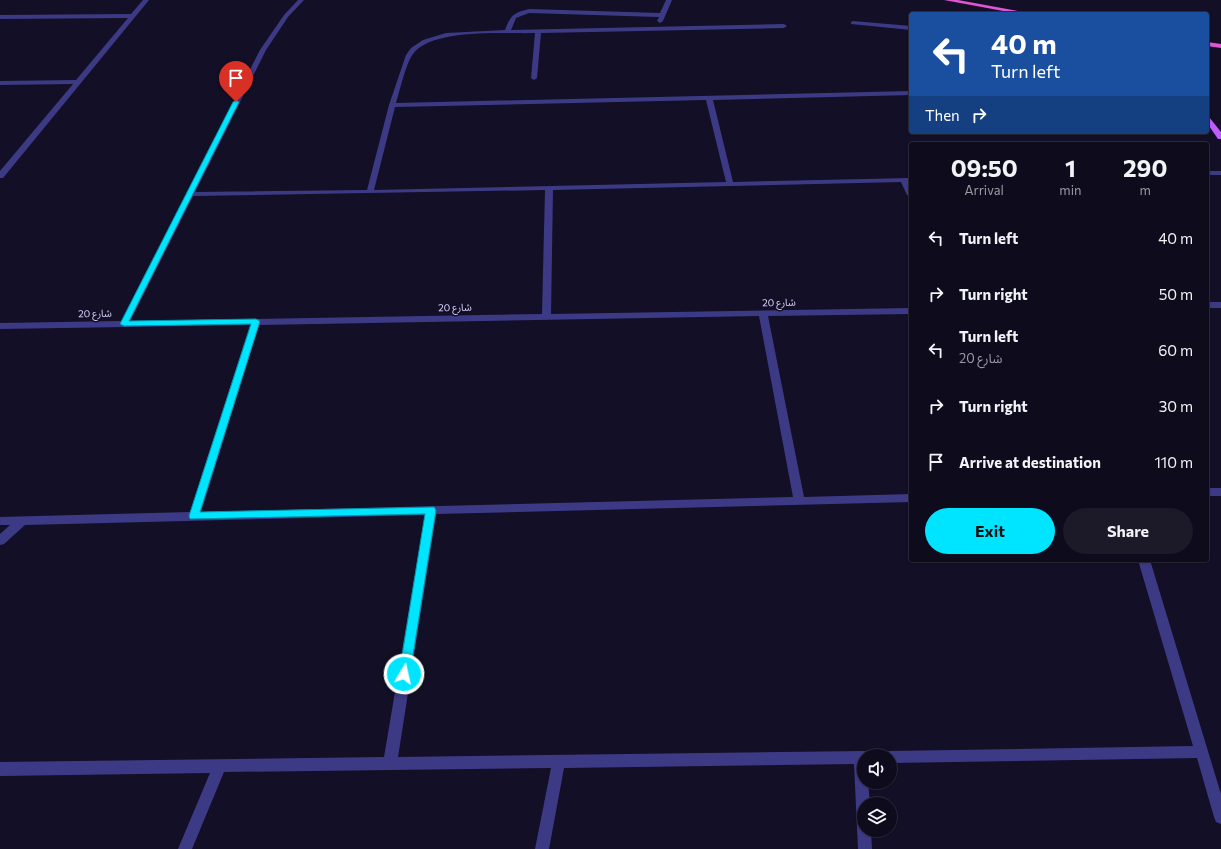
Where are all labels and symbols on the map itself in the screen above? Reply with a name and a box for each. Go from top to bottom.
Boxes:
pin [219,61,253,102]
street label: شارع 20 [762,296,796,310]
street label: شارع 20 [438,301,472,315]
street label: شارع 20 [78,307,112,321]
position arrow [383,653,425,695]

